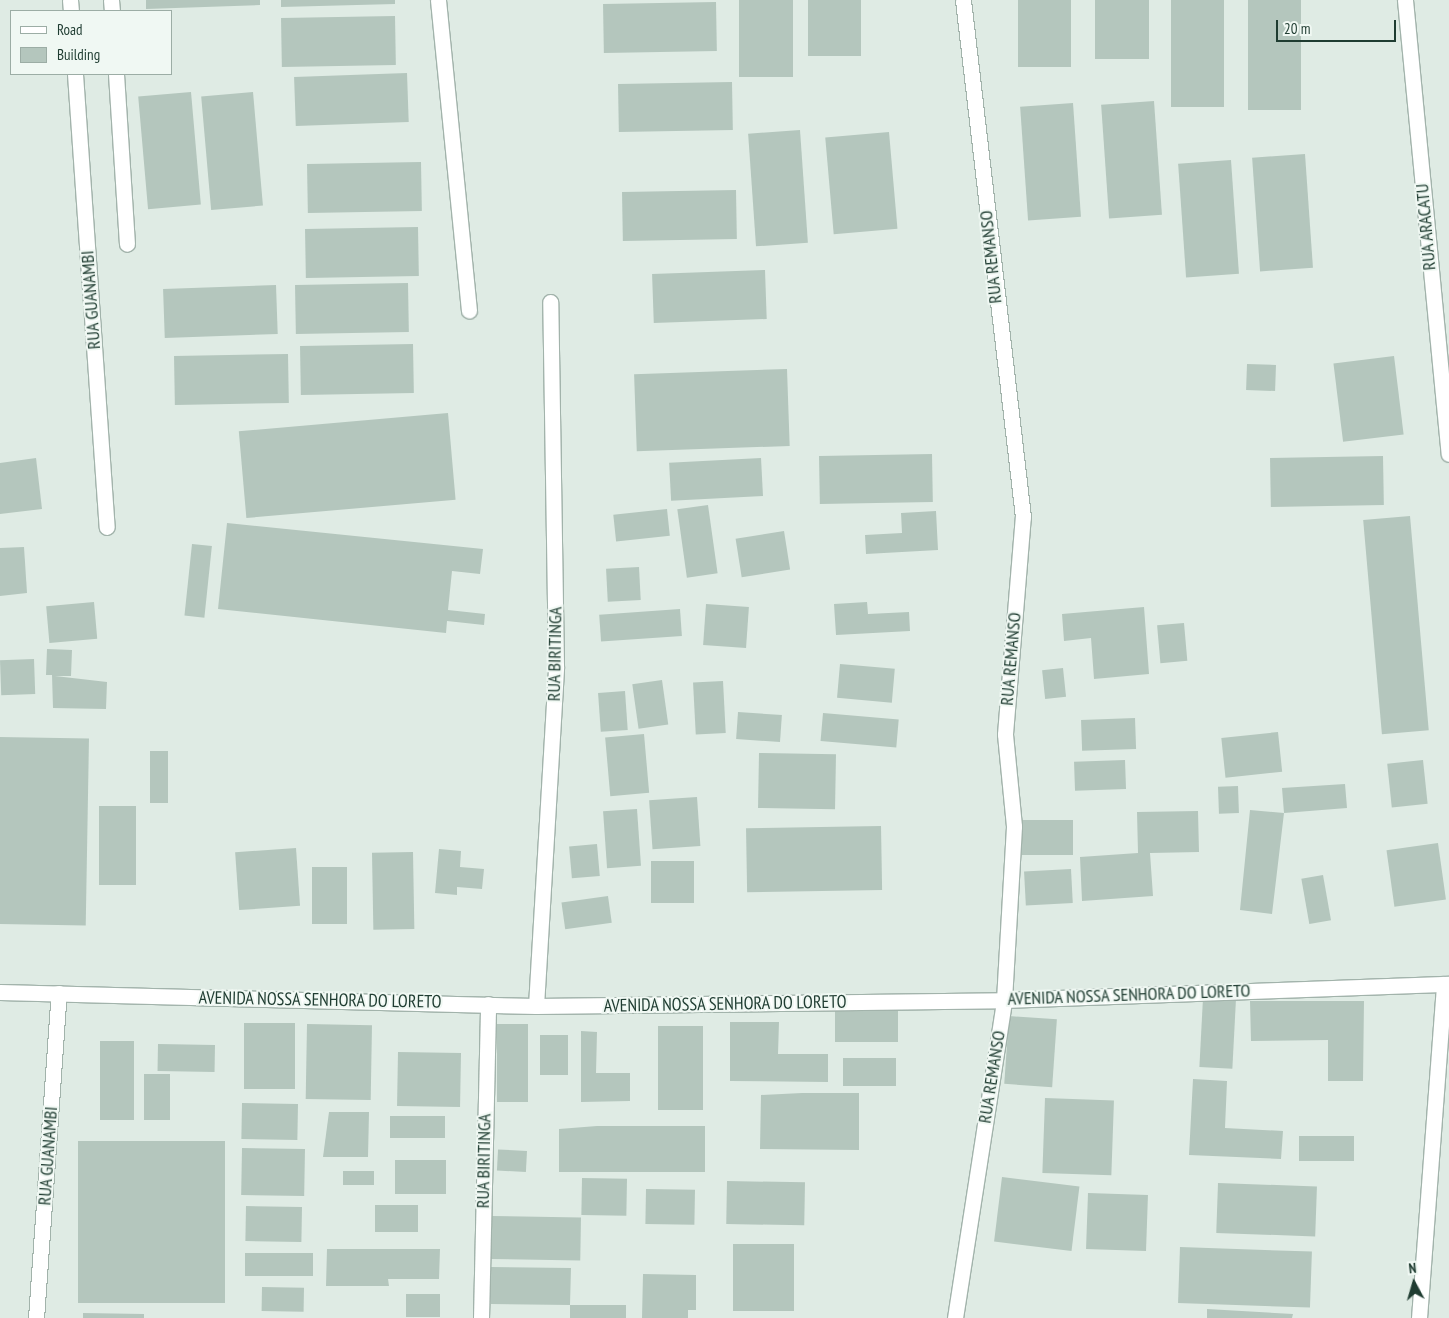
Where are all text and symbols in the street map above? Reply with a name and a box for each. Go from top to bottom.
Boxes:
legend [10,10,172,75]
scale bar [1279,10,1399,42]
text: 20 m [1284,19,1310,38]
text: Road [57,20,83,39]
text: Building [57,45,100,64]
street label: RUA ARACATU [1411,182,1441,272]
street label: RUA REMANSO [975,209,1007,305]
street label: RUA GUANAMBI [77,250,105,350]
street label: RUA BIRITINGA [543,606,567,702]
street label: RUA REMANSO [996,611,1026,707]
street label: AVENIDA NOSSA SENHORA DO LORETO [1006,980,1252,1010]
street label: AVENIDA NOSSA SENHORA DO LORETO [197,987,443,1013]
street label: AVENIDA NOSSA SENHORA DO LORETO [602,991,848,1017]
street label: RUA REMANSO [974,1029,1010,1125]
street label: RUA GUANAMBI [34,1106,62,1206]
street label: RUA BIRITINGA [472,1113,496,1209]
north arrow [1389,1258,1439,1308]
text: N [1408,1259,1417,1277]

